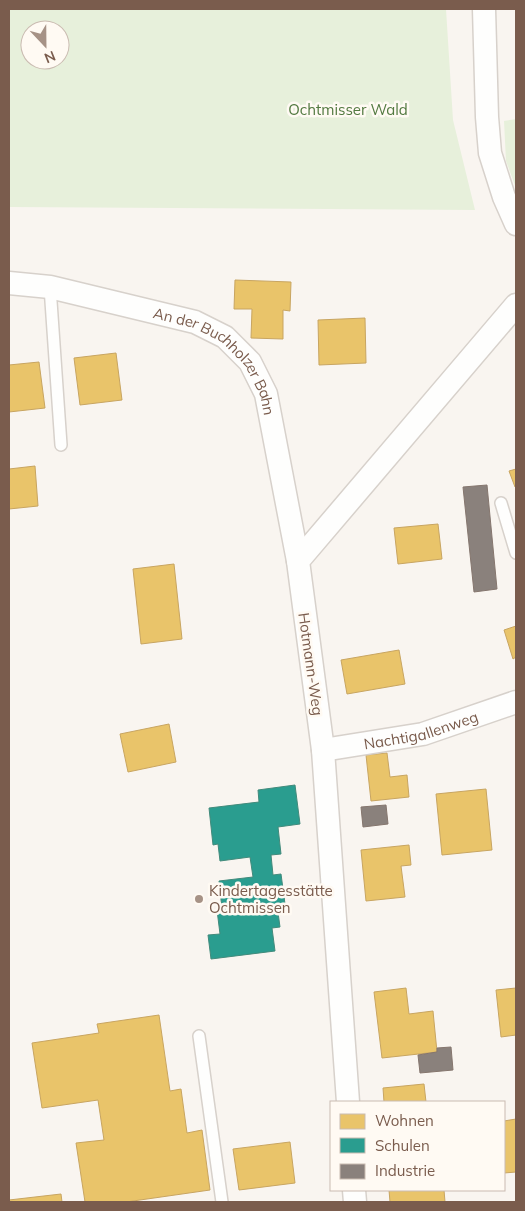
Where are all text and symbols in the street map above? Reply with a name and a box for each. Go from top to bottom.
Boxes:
north arrow [20,20,70,70]
text: N [42,47,58,67]
park label: Ochtmisser Wald [288,100,408,119]
street label: An der Buchholzer Bahn [151,303,279,417]
street label: Hotmann-Weg [294,611,328,717]
street label: Nachtigallenweg [362,706,480,753]
place label: Kindertagesstätte Ochtmissen [209,881,333,917]
marker: Kindertagesstätte Ochtmissen [193,893,205,905]
legend [330,1101,505,1191]
text: Wohnen [375,1111,434,1130]
text: Schulen [375,1136,430,1155]
text: Industrie [375,1161,435,1180]

